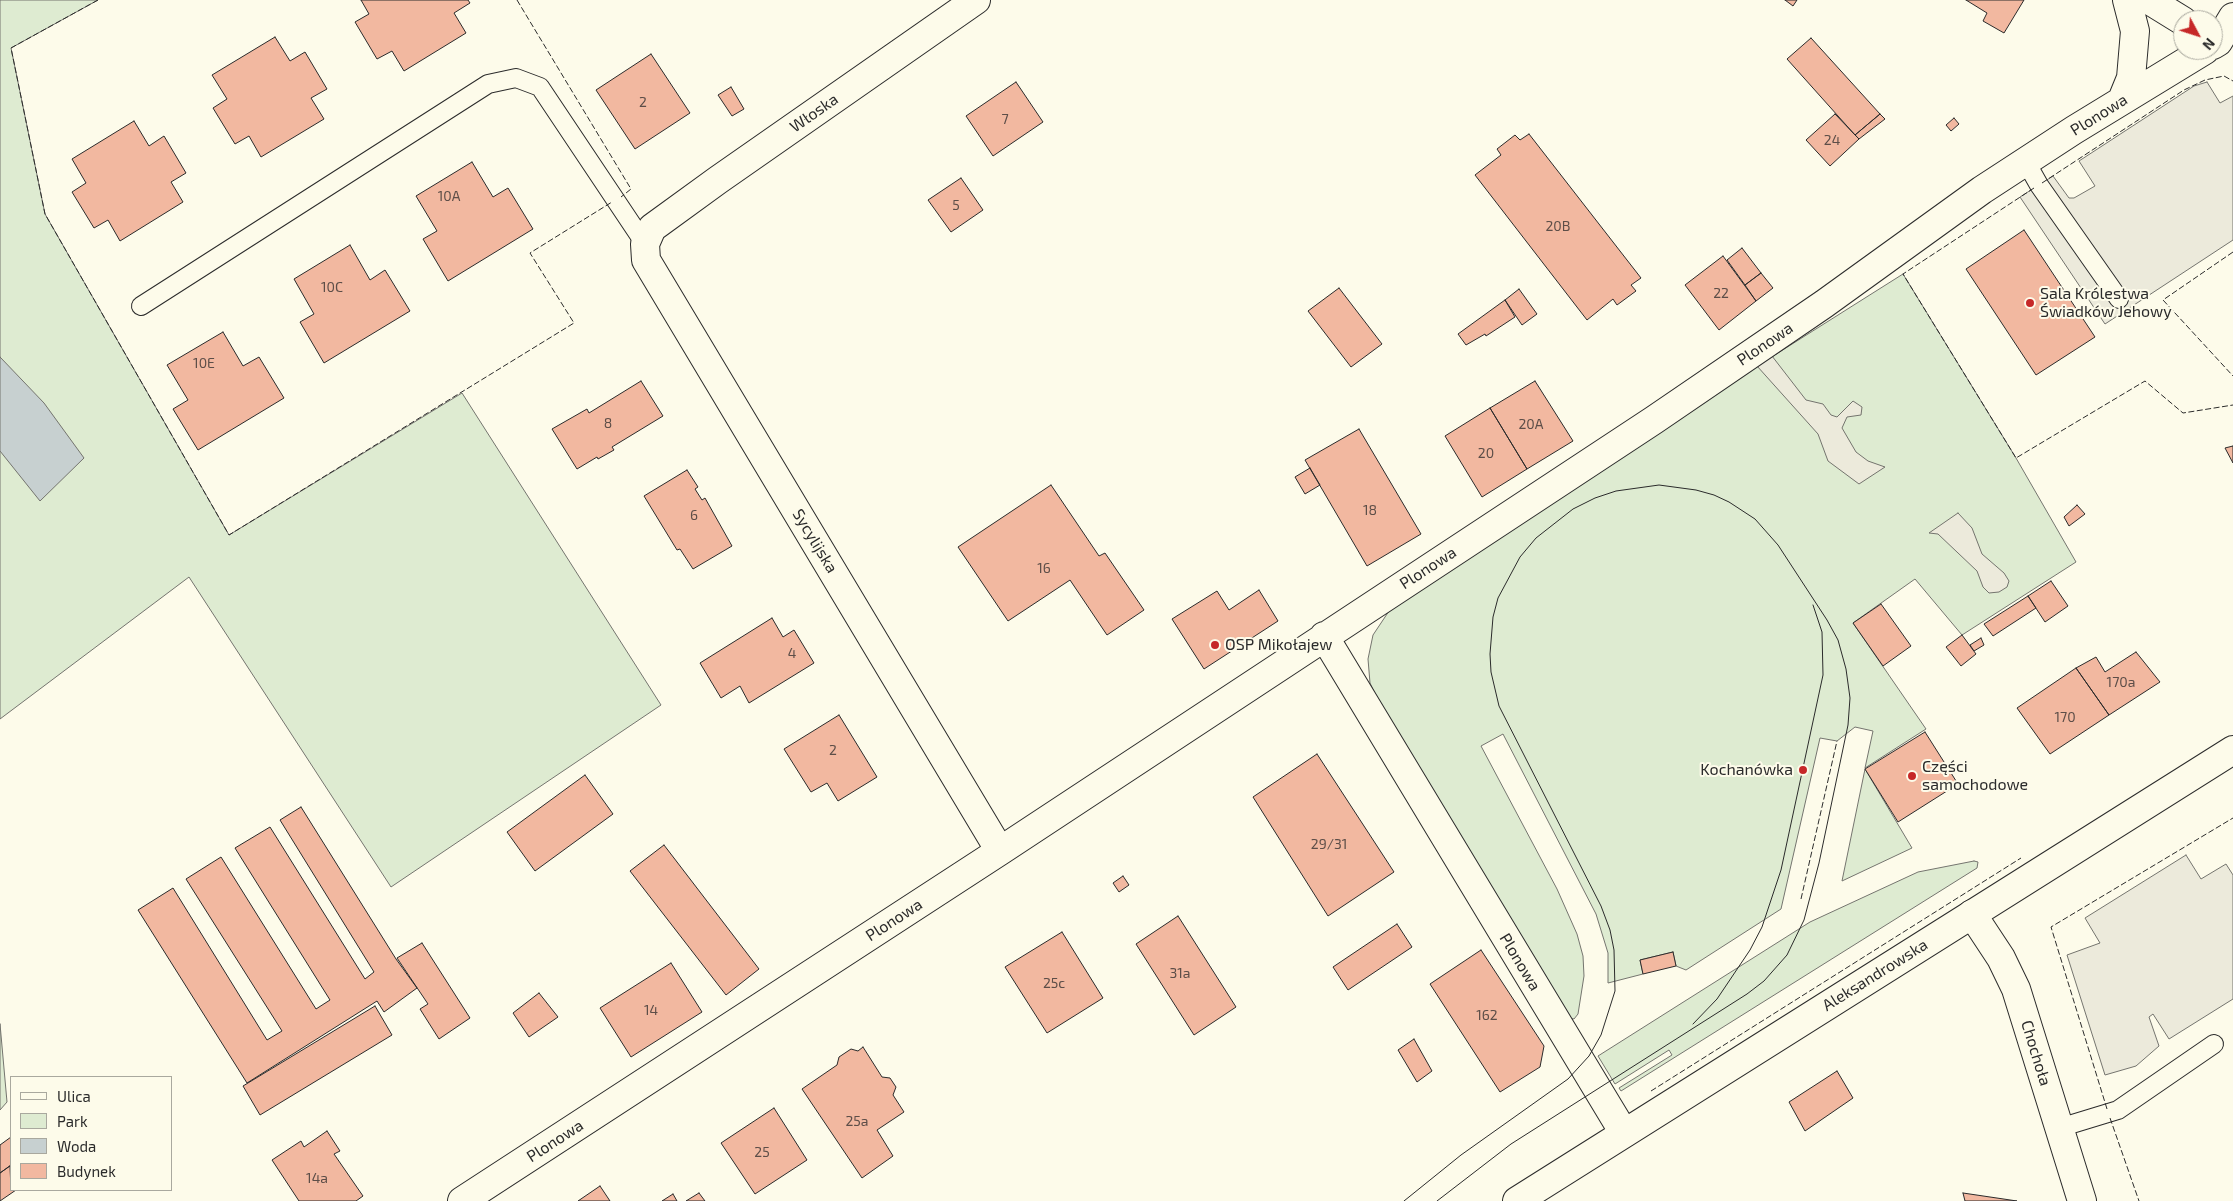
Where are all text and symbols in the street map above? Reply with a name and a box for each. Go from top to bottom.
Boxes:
north arrow [2173,10,2223,60]
text: N [2199,35,2219,54]
street label: Włoska [786,89,842,137]
street label: Plonowa [2067,90,2131,140]
house number: 2 [639,94,647,110]
house number: 7 [1001,111,1009,127]
house number: 24 [1824,132,1840,148]
house number: 10A [438,188,460,204]
house number: 5 [952,197,960,213]
house number: 20B [1546,218,1570,234]
house number: 10C [321,279,343,295]
place label: Sala Królestwa Świadków Jehowy [2040,284,2172,322]
house number: 22 [1713,285,1729,301]
marker: Sala Królestwa Świadków Jehowy [2024,297,2036,309]
street label: Plonowa [1733,318,1797,370]
house number: 10E [193,355,215,371]
house number: 8 [604,415,612,431]
house number: 20A [1518,416,1544,432]
house number: 20 [1478,445,1494,461]
house number: 18 [1363,502,1377,518]
street label: Sycylijska [788,506,842,576]
house number: 6 [690,507,698,523]
street label: Plonowa [1396,543,1460,593]
house number: 16 [1037,560,1051,576]
place label: OSP Mikołajew [1225,635,1332,655]
marker: OSP Mikołajew [1209,639,1221,651]
house number: 4 [788,645,796,661]
house number: 170a [2107,674,2135,690]
house number: 170 [2054,709,2076,725]
house number: 2 [829,742,837,758]
place label: Części samochodowe [1922,757,2028,795]
place label: Kochanówka [1700,760,1793,780]
marker: Kochanówka [1797,764,1809,776]
marker: Części samochodowe [1906,770,1918,782]
house number: 29/31 [1311,836,1347,852]
street label: Plonowa [862,895,926,945]
street label: Plonowa [1495,930,1545,994]
street label: Aleksandrowska [1819,935,1931,1015]
house number: 31a [1169,965,1191,981]
house number: 25c [1043,975,1065,991]
house number: 14 [644,1002,658,1018]
house number: 162 [1476,1007,1498,1023]
street label: Chochoła [2017,1018,2055,1088]
legend [10,1076,172,1191]
text: Ulica [57,1087,91,1105]
text: Park [57,1112,88,1130]
house number: 25a [845,1113,869,1129]
street label: Plonowa [523,1116,587,1166]
text: Woda [57,1137,96,1155]
house number: 25 [754,1144,770,1160]
text: Budynek [57,1162,116,1180]
house number: 14a [306,1170,328,1186]

